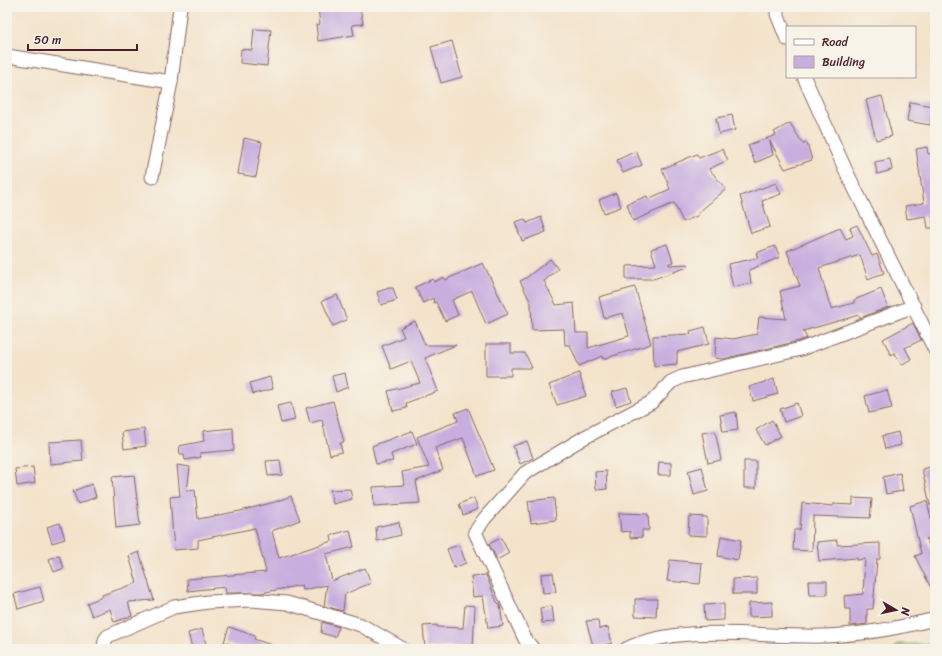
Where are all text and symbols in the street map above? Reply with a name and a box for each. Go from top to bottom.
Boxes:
scale bar [28,26,137,52]
legend [786,26,916,78]
text: 50 m [34,29,61,51]
text: Road [822,31,849,53]
text: Building [822,51,865,73]
north arrow [876,590,916,630]
text: N [895,605,916,617]

